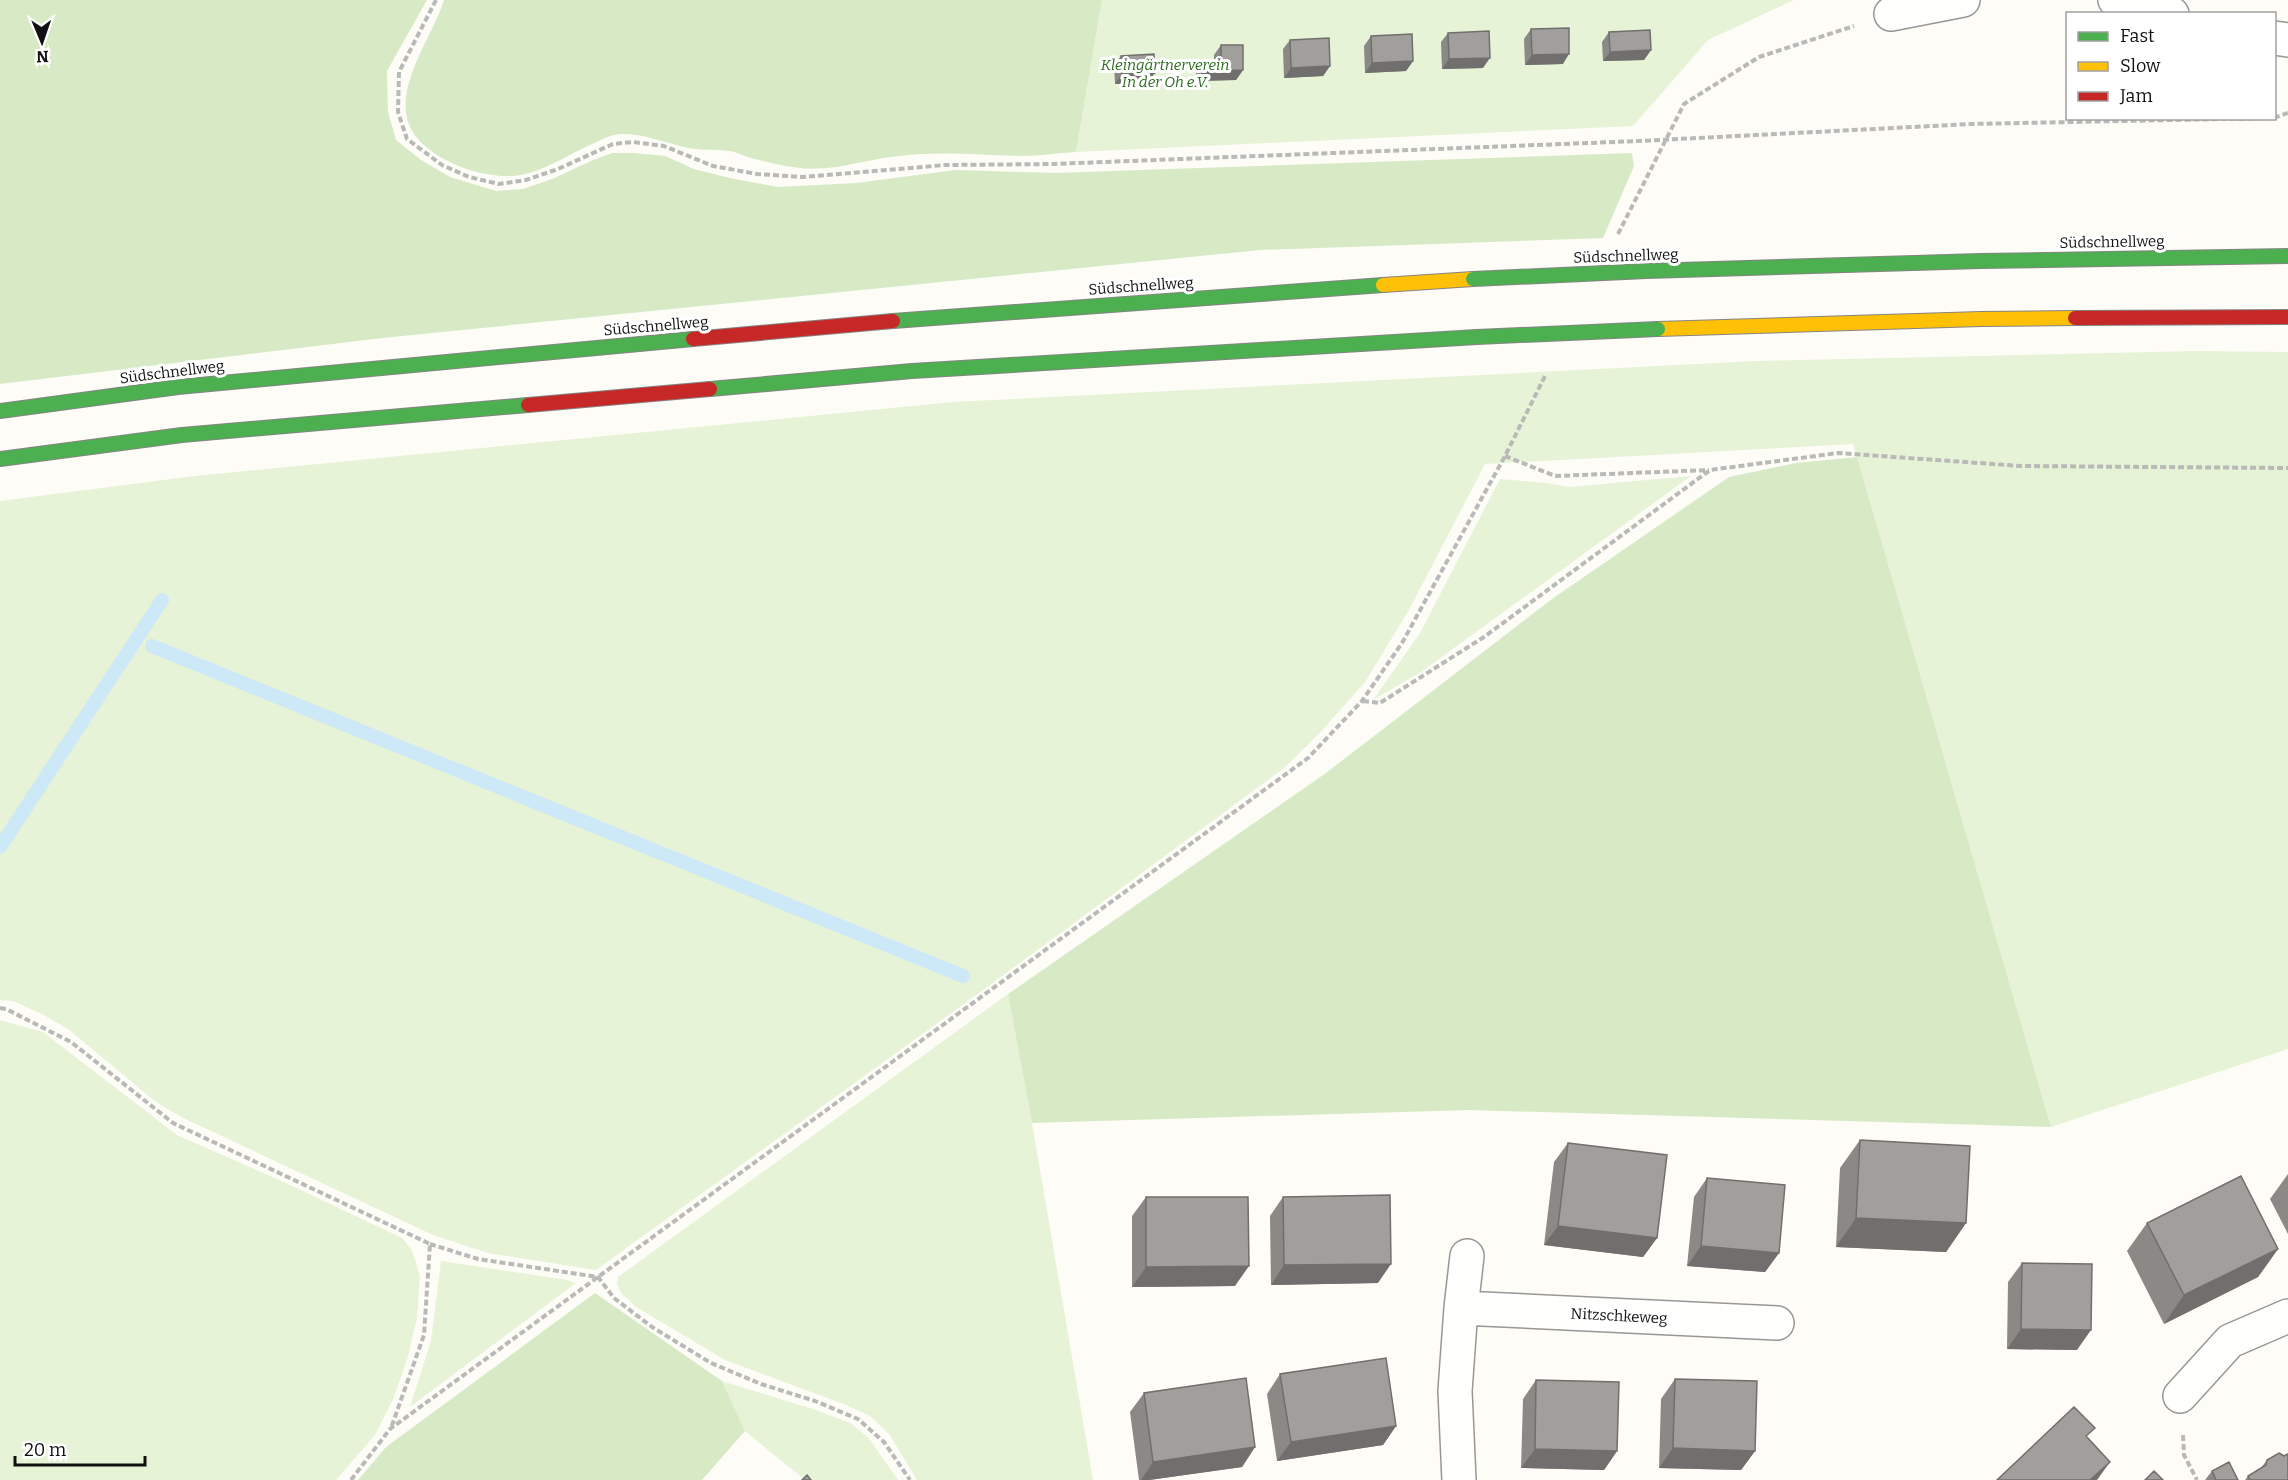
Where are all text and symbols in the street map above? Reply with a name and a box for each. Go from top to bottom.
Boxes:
north arrow [12,12,72,72]
legend [2066,12,2276,120]
text: Fast [2120,25,2155,47]
text: N [36,47,49,66]
text: Slow [2120,55,2161,77]
park label: Kleingärtnerverein In der Oh e.V. [1101,56,1229,91]
text: Jam [2119,85,2153,107]
street label: Südschnellweg [2059,232,2165,252]
street label: Südschnellweg [1573,245,1679,267]
street label: Südschnellweg [1088,273,1194,299]
street label: Südschnellweg [603,312,709,340]
street label: Südschnellweg [119,357,225,387]
street label: Nitzschkeweg [1570,1304,1668,1328]
scale bar [15,1429,146,1467]
text: 20 m [24,1439,66,1461]

